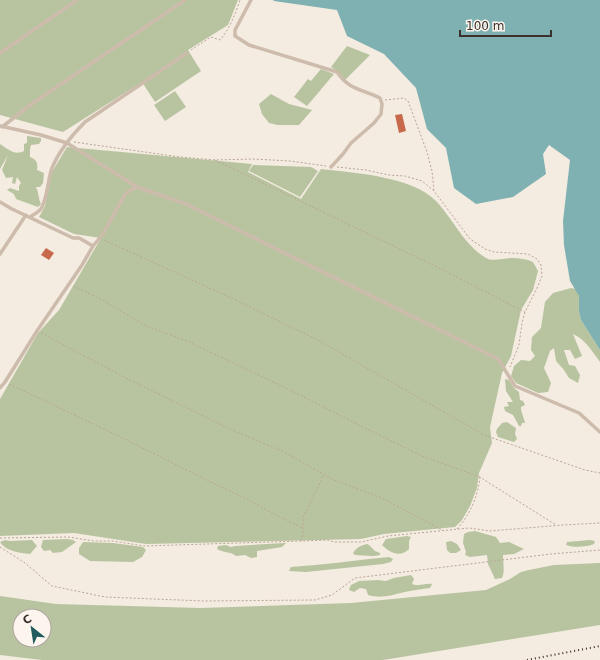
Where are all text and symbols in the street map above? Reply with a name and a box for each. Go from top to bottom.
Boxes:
scale bar [460,12,551,38]
text: 100 m [466,19,504,33]
north arrow [12,608,52,648]
text: С [21,612,34,627]

